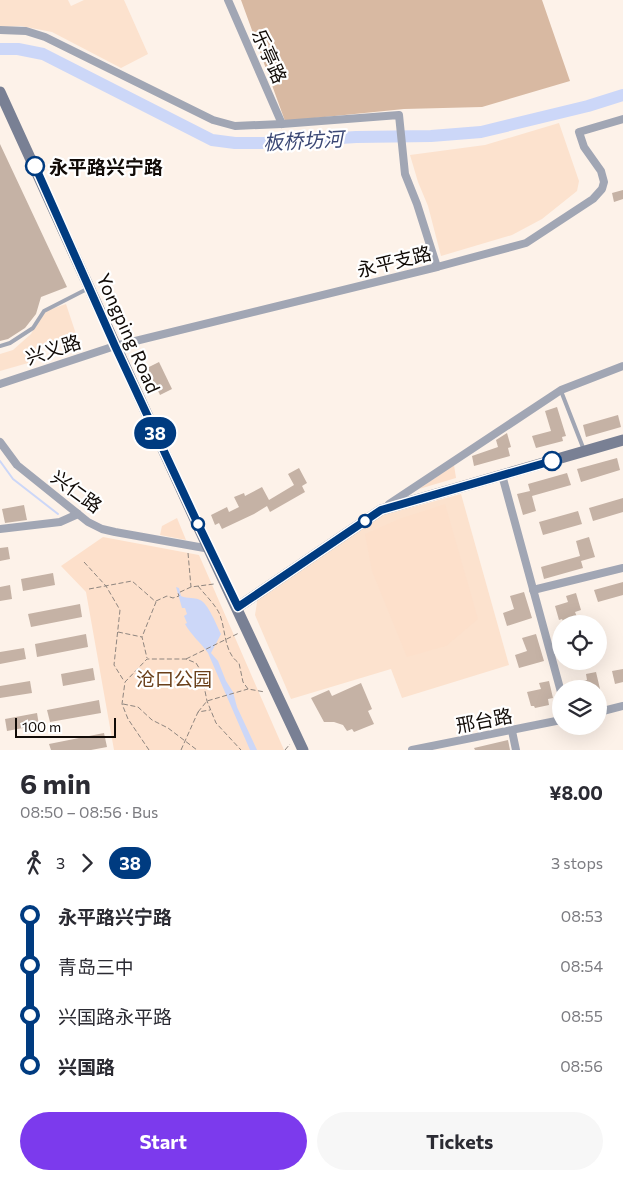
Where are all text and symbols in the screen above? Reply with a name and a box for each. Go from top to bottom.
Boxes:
street label: 乐亭路 [248,25,292,87]
water label: 板桥坊河 [262,126,348,154]
place label: 永平路兴宁路 [49,155,163,178]
marker: 永平路兴宁路 [25,156,45,176]
street label: 永平支路 [354,241,434,281]
street label: Yongping Road [92,270,166,396]
street label: 兴义路 [22,329,84,369]
line badge: 38 [132,417,178,449]
text: 38 [144,422,166,444]
unlabelled marker [542,451,562,471]
street label: 兴仁路 [47,465,107,517]
unlabelled marker [358,514,372,528]
unlabelled marker [191,517,205,531]
map controls [552,615,607,735]
button: locate [552,615,607,670]
park label: 沧口公园 [136,667,212,690]
button: layers [552,680,607,735]
street label: 邢台路 [454,703,514,737]
scale bar [15,715,116,738]
text: 100 m [22,718,61,735]
text: 6 min [20,766,91,800]
text: ¥8.00 [549,781,603,804]
text: 08:50 – 08:56 · Bus [20,802,158,821]
icon: walk [20,849,48,877]
icon: forward [73,849,101,877]
text: 38 [119,852,141,874]
text: 3 [56,853,65,872]
text: 3 stops [551,853,603,872]
text: 永平路兴宁路 [58,905,172,928]
text: 08:53 [561,906,603,925]
text: 青岛三中 [58,955,134,978]
text: 08:54 [560,956,603,975]
text: 兴国路永平路 [58,1005,172,1028]
text: 08:55 [561,1006,603,1025]
text: 兴国路 [58,1055,115,1078]
text: 08:56 [560,1056,603,1075]
button: Start [20,1112,307,1170]
button: Tickets [317,1112,603,1170]

